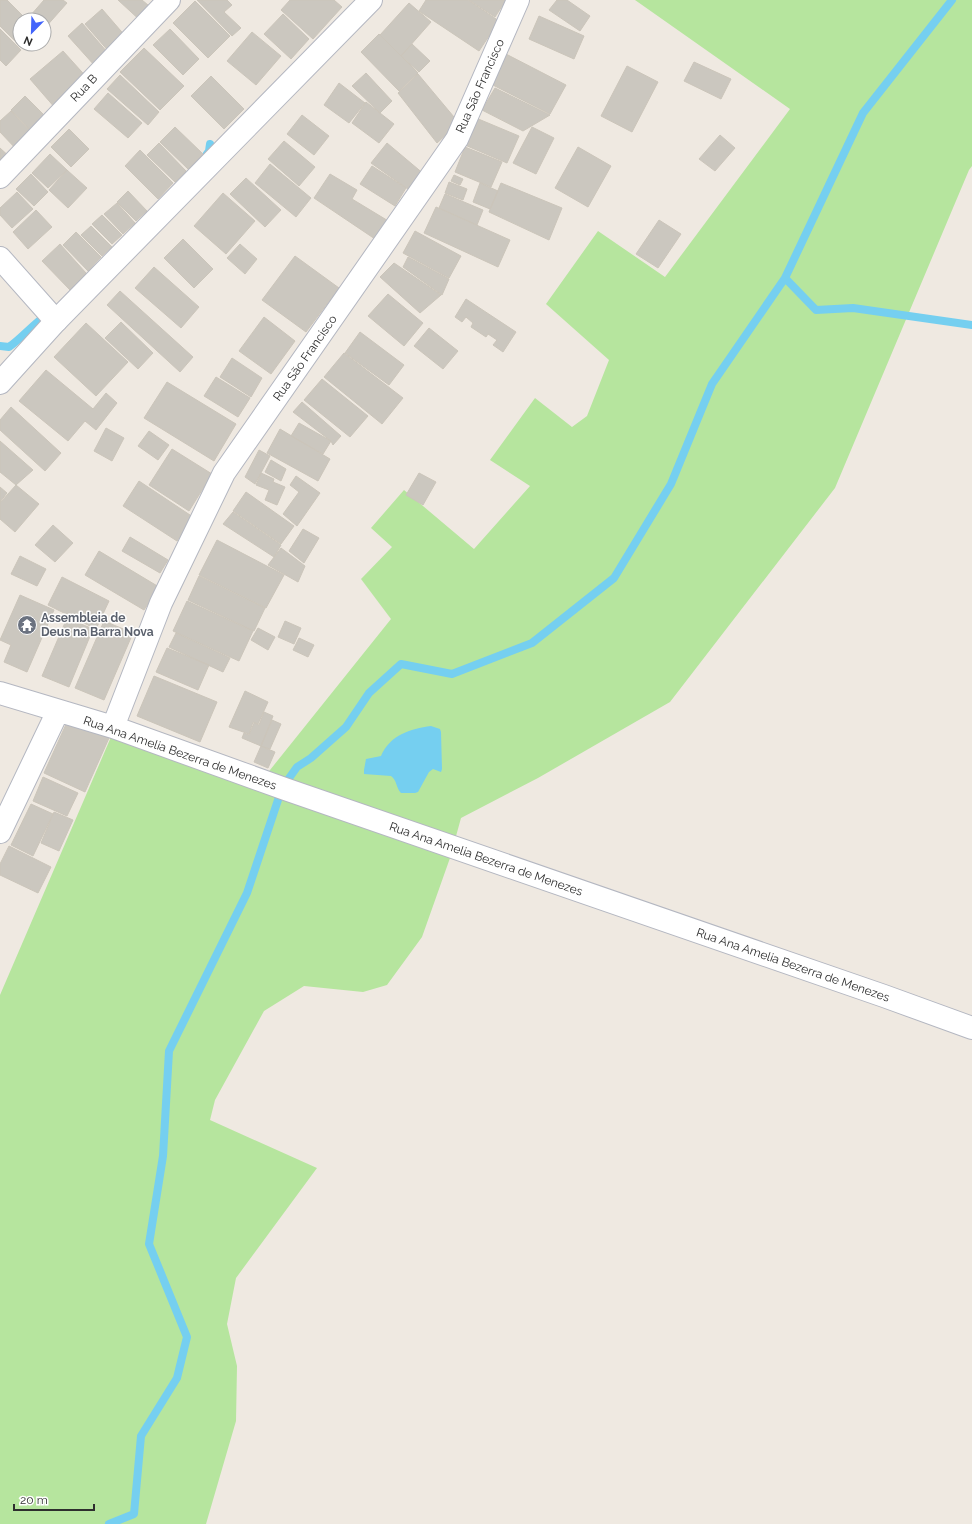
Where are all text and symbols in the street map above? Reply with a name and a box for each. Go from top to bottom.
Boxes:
north arrow [12,12,52,52]
text: N [22,33,35,48]
street label: Rua São Francisco [453,37,507,135]
street label: Rua B [68,71,100,105]
street label: Rua São Francisco [270,312,340,404]
place label: Assembleia de Deus na Barra Nova [41,611,154,639]
temple icon: Assembleia de Deus na Barra Nova [16,614,38,636]
street label: Rua Ana Amelia Bezerra de Menezes [82,713,279,793]
street label: Rua Ana Amelia Bezerra de Menezes [388,819,585,899]
street label: Rua Ana Amelia Bezerra de Menezes [695,925,892,1005]
scale bar [14,1486,94,1512]
text: 20 m [20,1493,48,1507]

